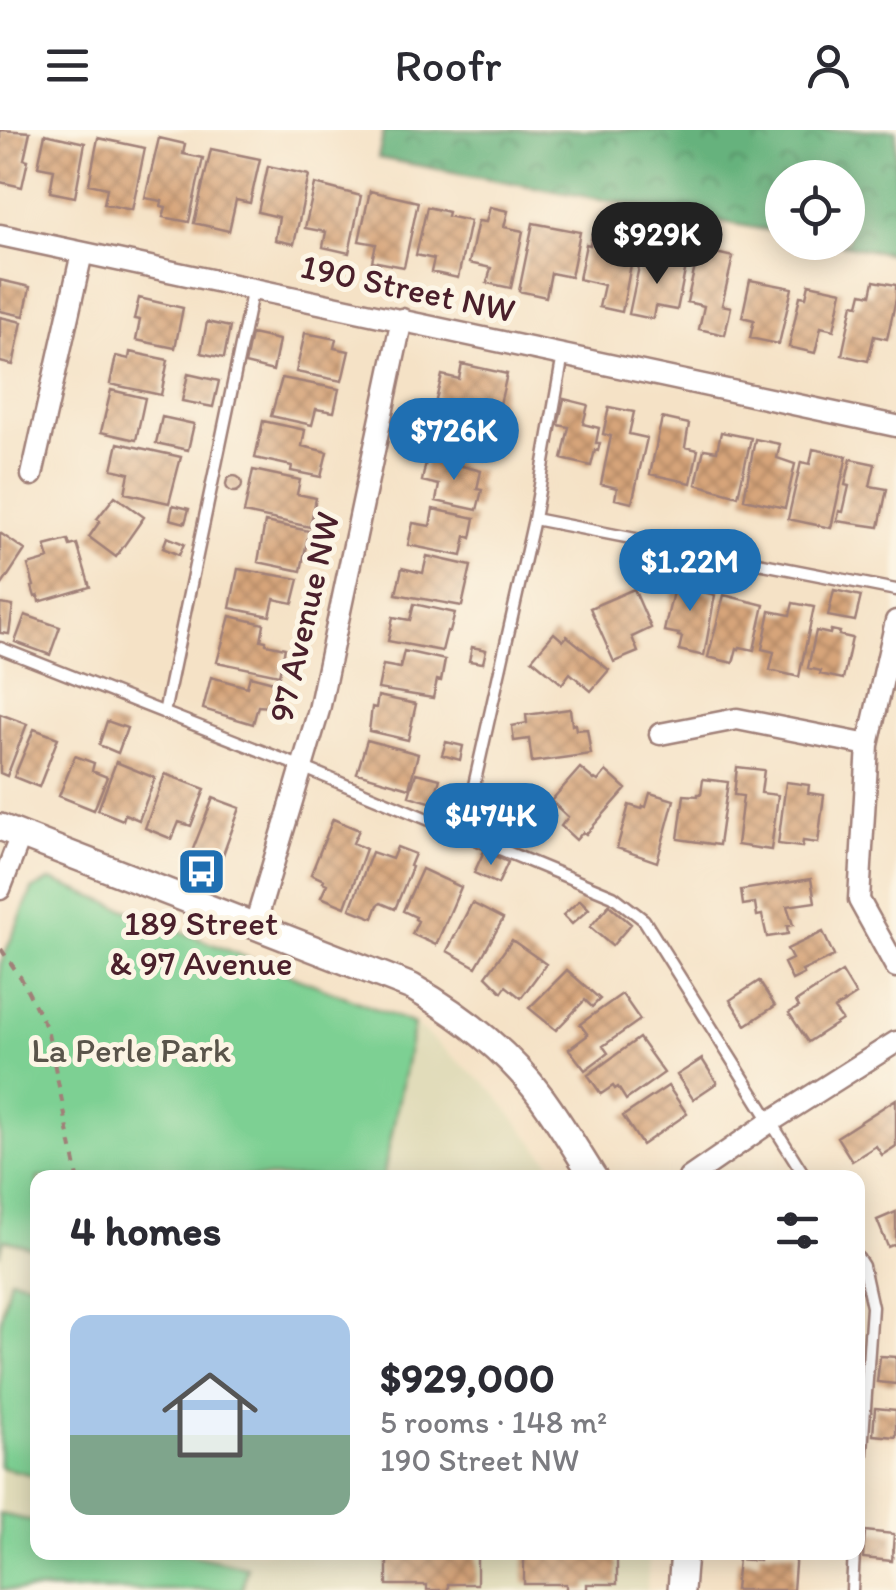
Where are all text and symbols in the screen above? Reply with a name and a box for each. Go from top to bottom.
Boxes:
icon: menu [40,38,95,93]
text: Roofr [395,38,501,92]
icon: person [801,38,856,93]
map controls [765,160,865,260]
button: locate [765,160,865,260]
pin: $929K [587,202,727,287]
text: $929K [614,215,700,253]
street label: 190 Street NW [297,245,519,331]
pin: $726K [384,398,524,483]
text: $726K [411,411,497,449]
street label: 97 Avenue NW [259,508,349,726]
pin: $1.22M [609,529,771,614]
text: $1.22M [641,542,739,580]
pin: $474K [421,783,561,868]
text: $474K [445,796,537,834]
bus stop icon: 189 Street & 97 Avenue [175,845,227,897]
place label: 189 Street & 97 Avenue [109,902,293,984]
park label: La Perle Park [31,1029,231,1071]
icon: filters [770,1203,825,1258]
text: 4 homes [70,1205,221,1256]
text: $929,000 [380,1352,555,1403]
icon: home [150,1355,270,1475]
text: 5 rooms · 148 m² [380,1403,607,1441]
text: 190 Street NW [380,1441,579,1479]

